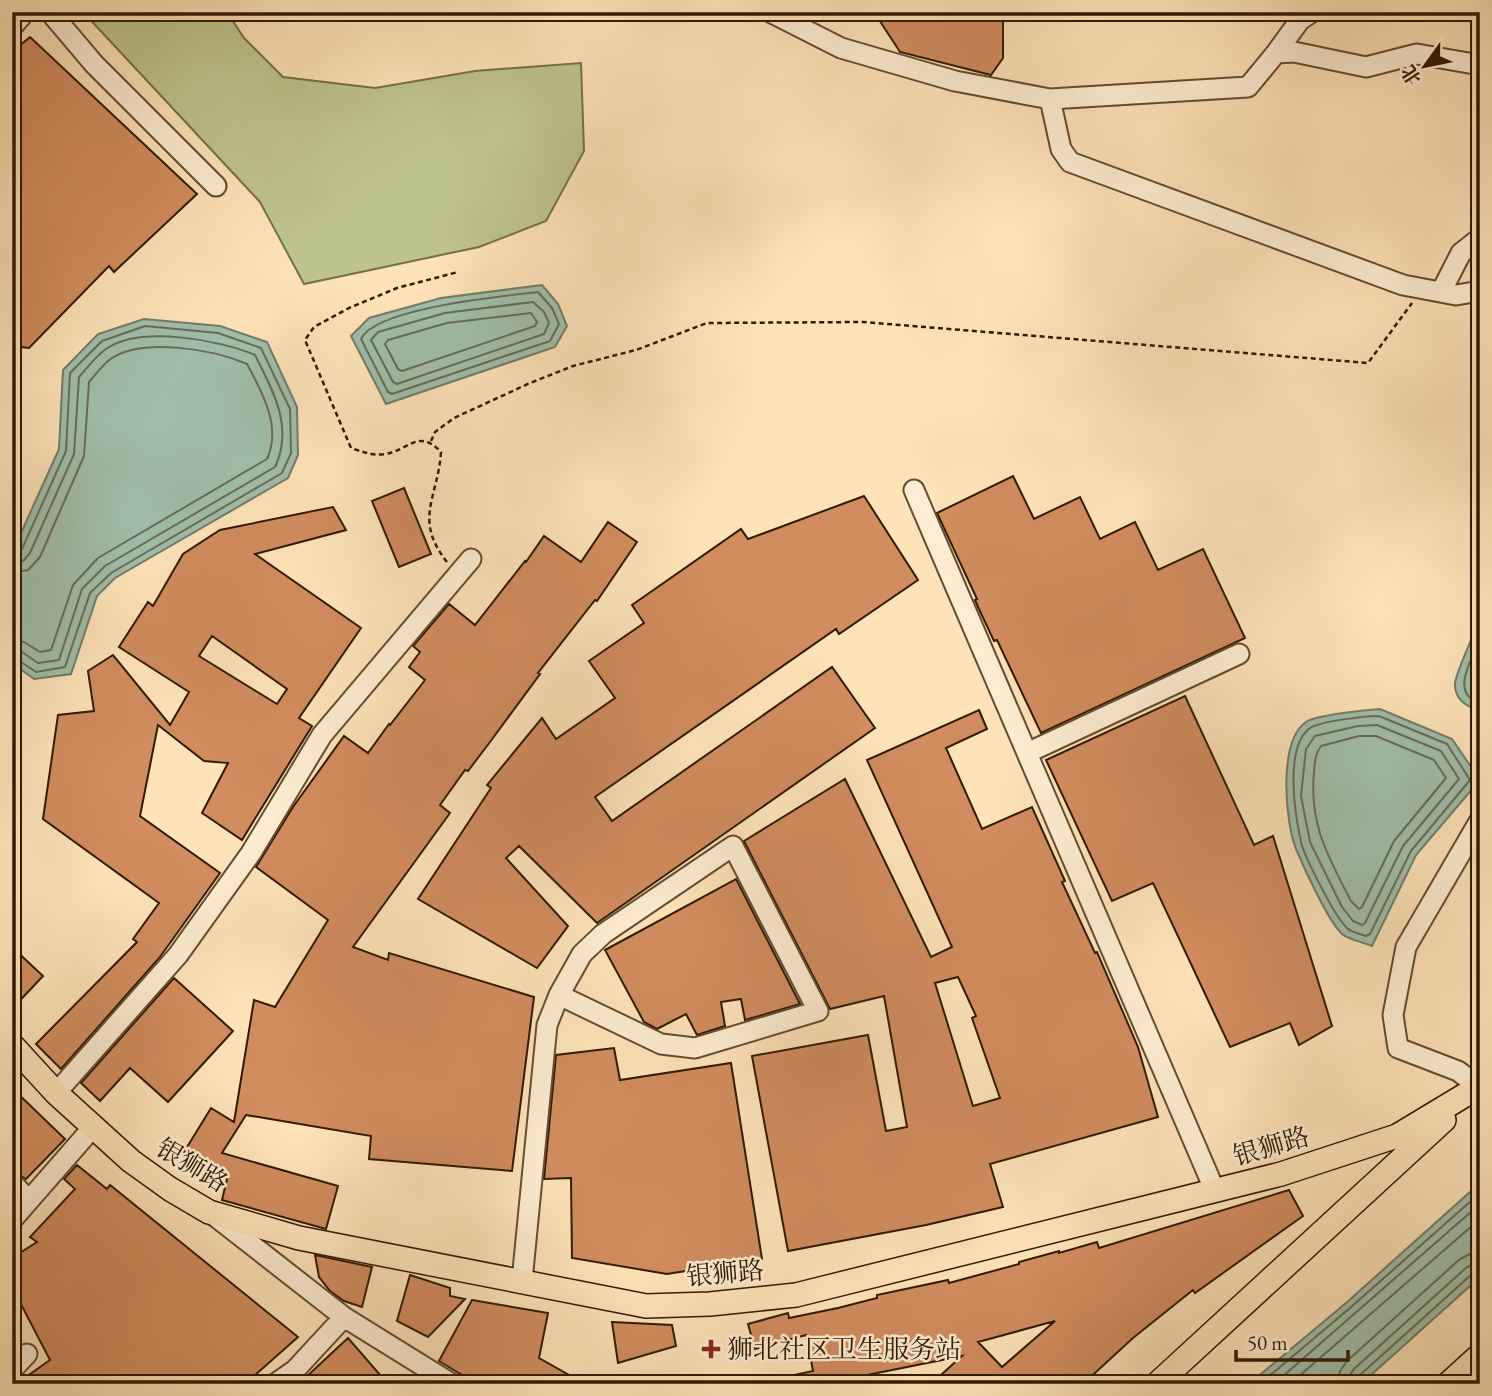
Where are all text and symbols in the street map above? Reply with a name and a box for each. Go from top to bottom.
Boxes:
north arrow [1390,32,1460,102]
text: 北 [1396,60,1427,90]
street label: 银狮路 [1229,1119,1313,1173]
street label: 银狮路 [150,1130,234,1200]
street label: 银狮路 [685,1253,765,1293]
scale bar [1236,1319,1348,1363]
text: 50 m [1247,1329,1288,1356]
place label: 狮北社区卫生服务站 [727,1332,961,1366]
marker: 狮北社区卫生服务站 [701,1339,721,1359]

